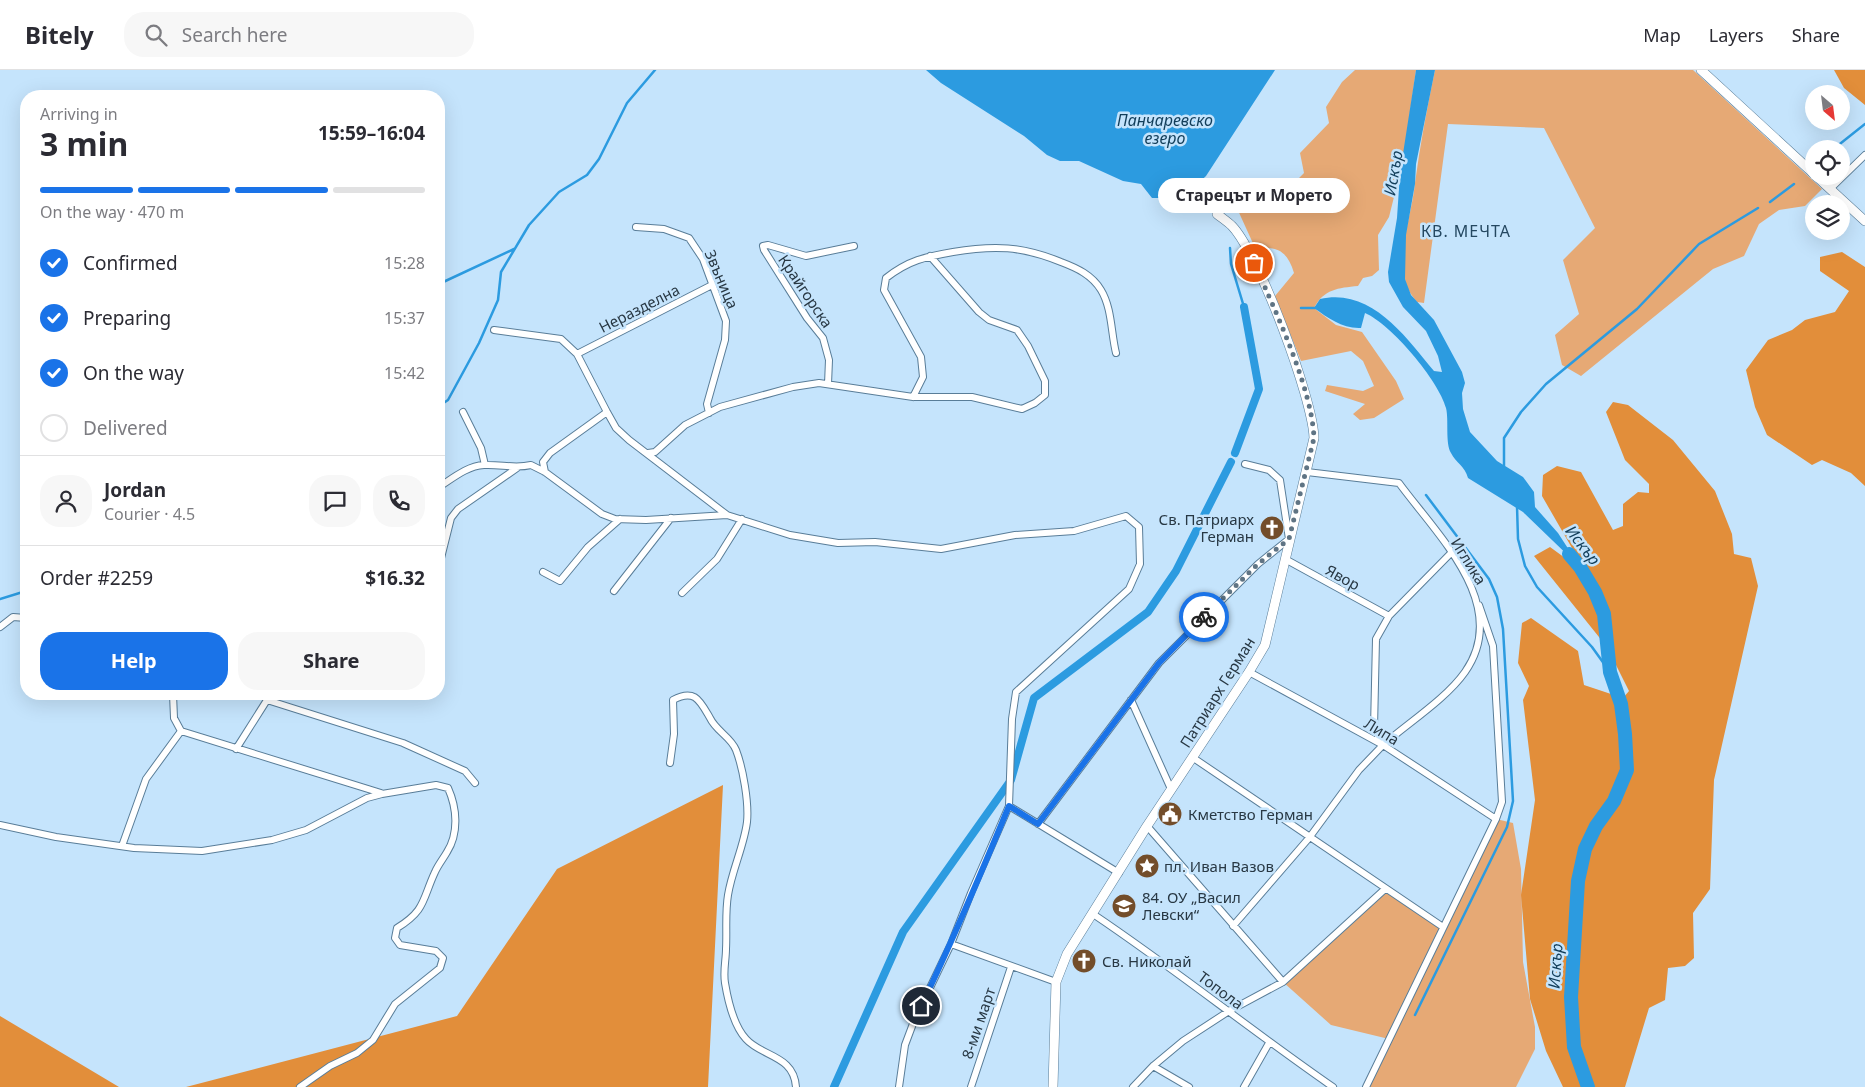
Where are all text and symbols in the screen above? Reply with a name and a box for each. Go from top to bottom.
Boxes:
search box [124,12,474,57]
text: Bitely [25,18,94,51]
icon: search [142,21,170,49]
text: Search here [182,22,287,48]
text: Map [1643,23,1681,47]
text: Layers [1709,23,1764,47]
text: Share [1792,23,1840,47]
north arrow [1805,85,1850,130]
map controls [1805,85,1850,240]
text: Arriving in [40,103,118,125]
water label: Панчаревско езеро [1117,109,1213,149]
text: 15:59–16:04 [318,120,425,146]
text: 3 min [40,122,128,165]
button: locate [1805,140,1850,185]
water label: Искър [1378,149,1408,197]
callout: Старецът и Морето [1158,178,1350,213]
text: Старецът и Морето [1176,184,1332,206]
button: layers [1805,195,1850,240]
text: On the way · 470 m [40,201,184,223]
district label: КВ. МЕЧТА [1421,220,1511,242]
pin [1233,242,1275,284]
street label: Звъница [701,246,743,312]
icon: check [40,249,68,277]
icon: bag [1240,249,1268,277]
text: Confirmed [83,250,178,276]
street label: Крайгорска [774,251,838,331]
text: 15:28 [384,252,425,274]
street label: Неразделна [595,279,683,337]
icon: check [40,304,68,332]
text: Preparing [83,305,171,331]
text: 15:37 [384,307,425,329]
icon: check [40,359,68,387]
text: On the way [83,360,184,386]
text: 15:42 [384,362,425,384]
text: Delivered [83,415,168,441]
button: person [40,475,92,527]
button: chat [309,475,361,527]
button: phone [373,475,425,527]
text: Jordan [104,477,166,503]
text: Courier · 4.5 [104,503,195,525]
place label: Св. Патриарх Герман [1159,509,1254,546]
church icon: Св. Патриарх Герман [1259,515,1285,541]
water label: Искър [1560,520,1606,570]
street label: Иглика [1447,534,1491,588]
street label: Явор [1322,560,1364,594]
text: Order #2259 [40,565,153,591]
text: $16.32 [365,565,425,591]
courier [1179,592,1229,642]
icon: bike [1190,603,1218,631]
button: Help [40,632,228,690]
button: Share [238,632,425,690]
street label: Патриарх Герман [1175,633,1259,751]
street label: Липа [1361,713,1403,749]
public building icon: Кметство Герман [1157,801,1183,827]
place label: Кметство Герман [1188,804,1313,824]
place icon: пл. Иван Вазов [1134,853,1160,879]
place label: пл. Иван Вазов [1164,856,1274,876]
place label: 84. ОУ „Васил Левски“ [1142,887,1241,924]
school or university icon: 84. ОУ „Васил Левски“ [1111,893,1137,919]
water label: Искър [1542,943,1568,989]
church icon: Св. Николай [1071,948,1097,974]
place label: Св. Николай [1102,951,1191,971]
street label: Топола [1194,966,1248,1014]
pin [900,985,942,1027]
street label: 8-ми март [957,985,1000,1061]
icon: home [907,992,935,1020]

